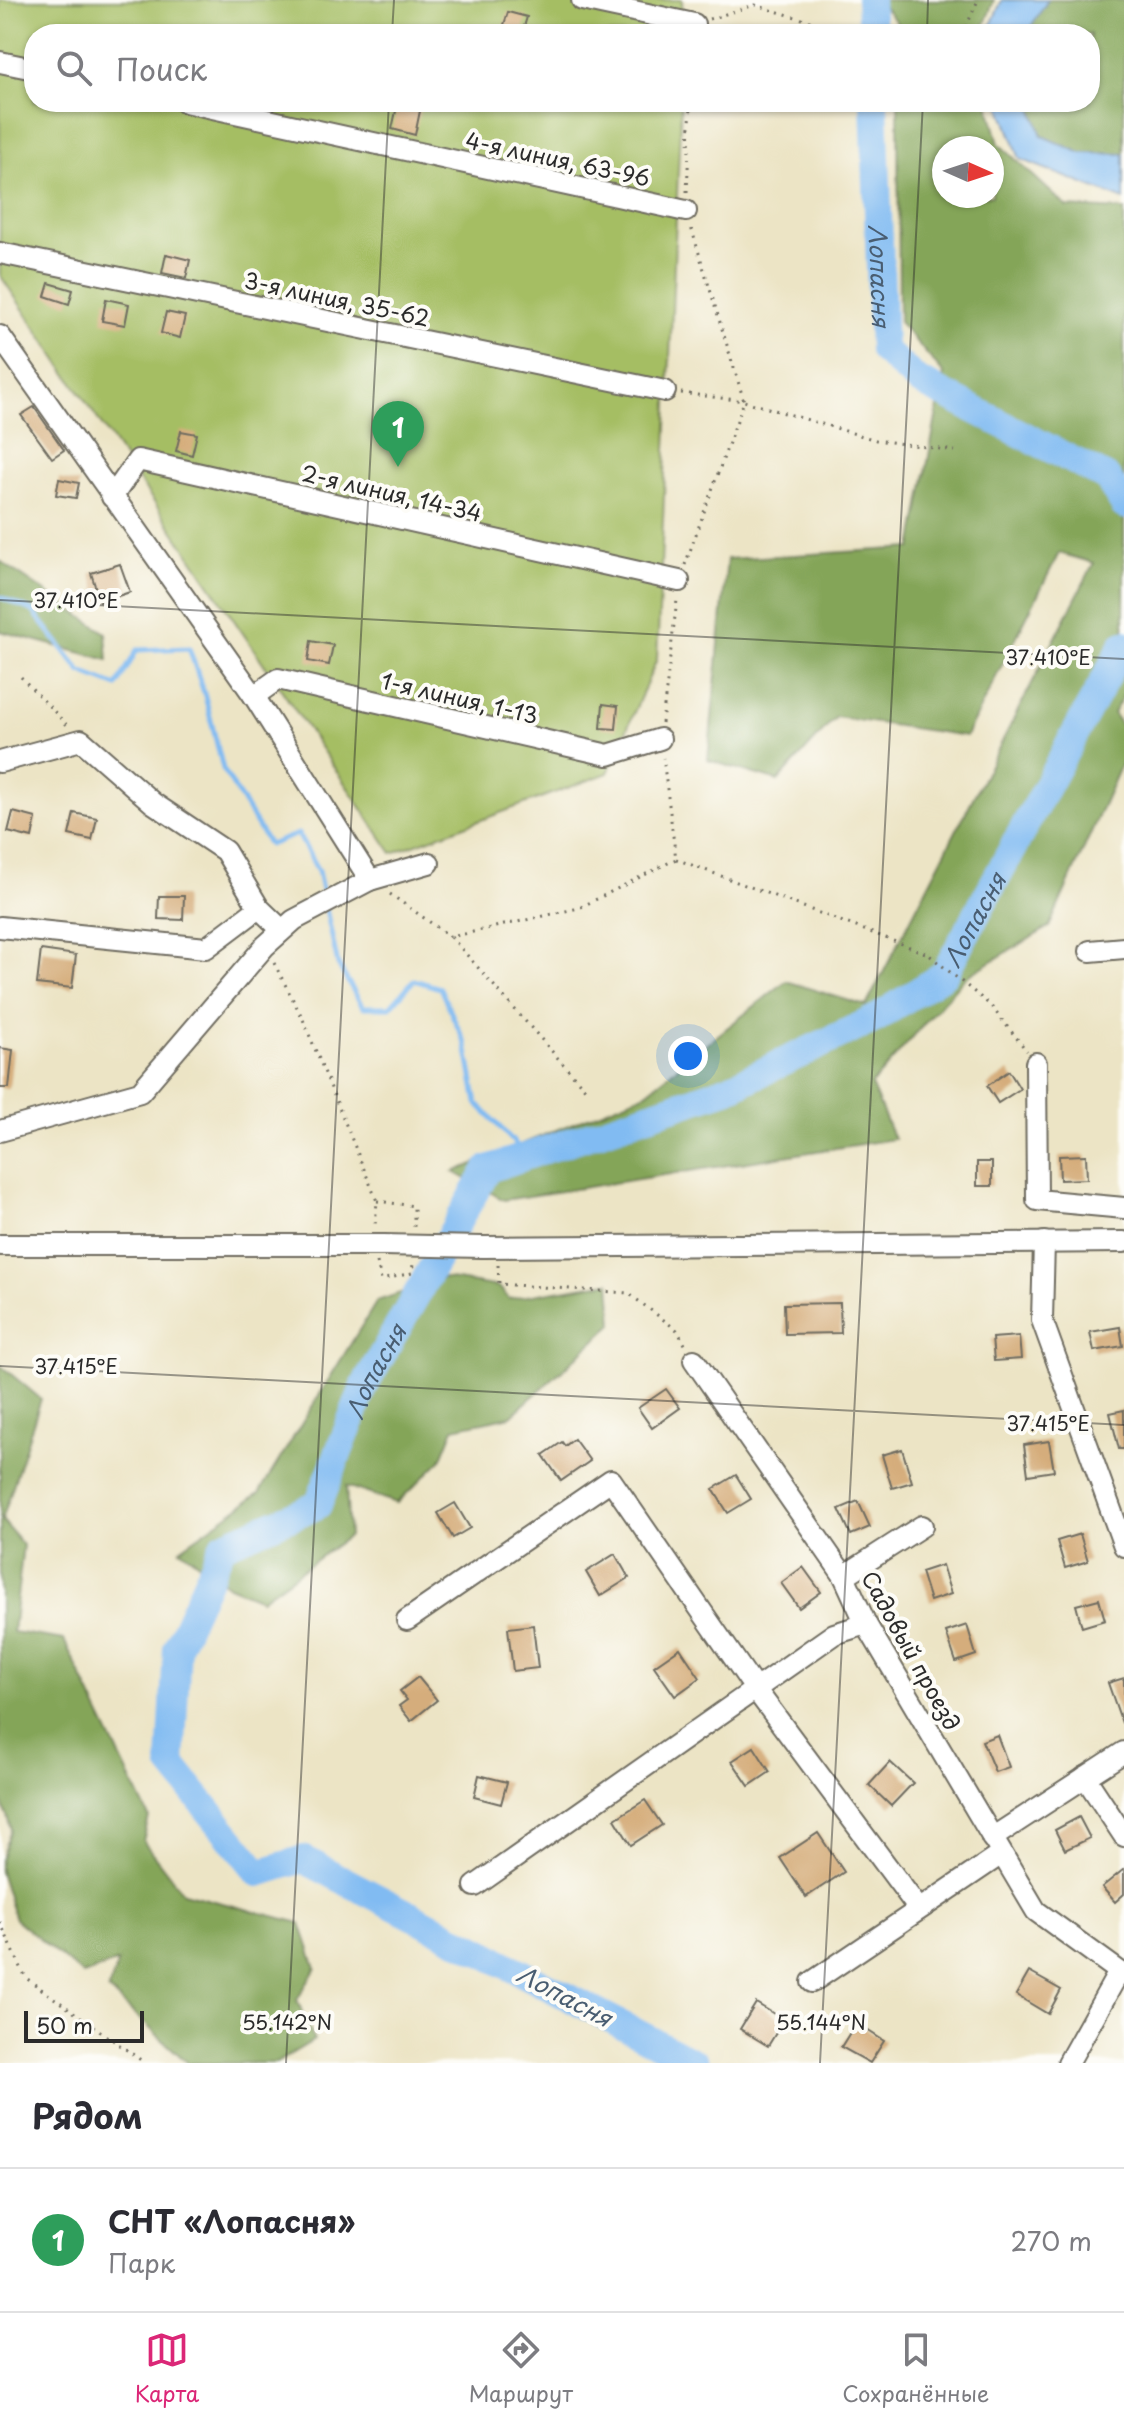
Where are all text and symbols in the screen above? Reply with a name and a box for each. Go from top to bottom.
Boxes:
search box [24,24,1100,112]
icon: search [52,46,96,90]
text: Поиск [116,46,207,91]
street label: 4-я линия, 63-96 [463,122,653,194]
north arrow [932,136,1004,208]
water label: Лопасня [860,224,900,330]
street label: 3-я линия, 35-62 [241,262,433,334]
pin: 1 [372,401,424,467]
street label: 2-я линия, 14-34 [299,455,485,529]
text: 37.410°E [33,585,119,615]
text: 37.410°E [1005,642,1091,672]
street label: 1-я линия, 1-13 [378,663,542,731]
water label: Лопасня [933,864,1015,973]
your location [668,1036,708,1076]
water label: Лопасня [336,1315,415,1424]
text: 37.415°E [34,1351,118,1381]
text: 37.415°E [1006,1408,1090,1438]
street label: Садовый проезд [854,1564,970,1736]
water label: Лопасня [511,1955,621,2036]
scale bar [24,2007,144,2043]
text: 55.142°N [242,2007,332,2037]
text: 55.144°N [776,2007,866,2037]
text: 50 m [36,2008,93,2041]
text: Рядом [32,2089,143,2141]
text: СНТ «Лопасня» [108,2198,355,2243]
text: 1 [52,2221,64,2260]
text: 270 m [1011,2221,1092,2260]
text: Парк [108,2243,175,2282]
tab: Карта [135,2328,199,2409]
tab: Маршрут [469,2328,573,2409]
tab: Сохранённые [842,2328,989,2409]

